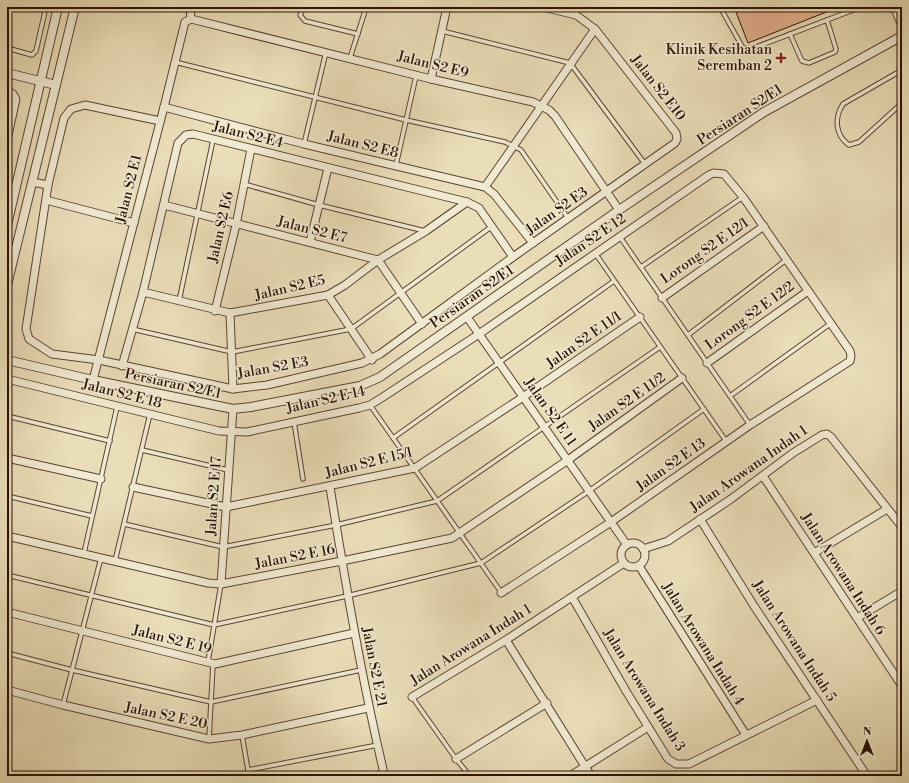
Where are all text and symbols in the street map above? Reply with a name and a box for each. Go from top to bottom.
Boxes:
place label: Klinik Kesihatan Seremban 2 [666,41,773,75]
street label: Jalan S2 E9 [395,47,470,83]
street label: Jalan S2 E10 [626,51,689,125]
marker: Klinik Kesihatan Seremban 2 [775,52,787,64]
street label: Persiaran S2/E1 [694,81,786,149]
street label: Jalan S2 E4 [210,117,285,152]
street label: Jalan S2 E8 [325,127,400,163]
street label: Jalan S2 E1 [112,153,146,226]
street label: Jalan S2 E3 [522,183,592,240]
street label: Jalan S2 E6 [204,189,238,265]
street label: Jalan S2 E 12 [551,210,630,271]
street label: Jalan S2 E7 [274,212,349,247]
street label: Lorong S2 E 12/1 [657,214,753,288]
street label: Persiaran S2/E1 [427,261,517,333]
street label: Jalan S2 E5 [252,271,327,305]
street label: Lorong S2 E 12/2 [702,278,798,354]
street label: Jalan S2 E 11/1 [542,307,625,373]
street label: Jalan S2 E3 [235,353,310,383]
street label: Persiaran S2/E1 [123,365,223,403]
street label: Jalan S2 E 11/2 [584,369,669,436]
street label: Jalan S2 E 11 [519,373,580,450]
street label: Jalan S2 E 18 [79,375,164,413]
street label: Jalan S2 E 14 [284,382,367,418]
street label: Jalan Arowana Indah 1 [686,422,811,517]
street label: Jalan S2 E 13 [632,434,709,496]
street label: Jalan S2 E 15/1 [322,443,415,483]
street label: Jalan S2 E 17 [202,456,226,537]
street label: Jalan Arowana Indah 6 [796,509,890,639]
street label: Jalan S2 E 16 [253,540,337,574]
street label: Jalan Arowana Indah 5 [747,576,840,705]
street label: Jalan Arowana Indah 4 [657,578,748,709]
street label: Jalan Arowana Indah 1 [406,600,535,690]
street label: Jalan S2 E 19 [130,621,213,659]
street label: Jalan S2 E 21 [357,624,391,709]
street label: Jalan Arowana Indah 3 [598,624,689,755]
street label: Jalan S2 E 20 [122,698,209,734]
north arrow [847,721,887,761]
text: N [863,725,872,739]

